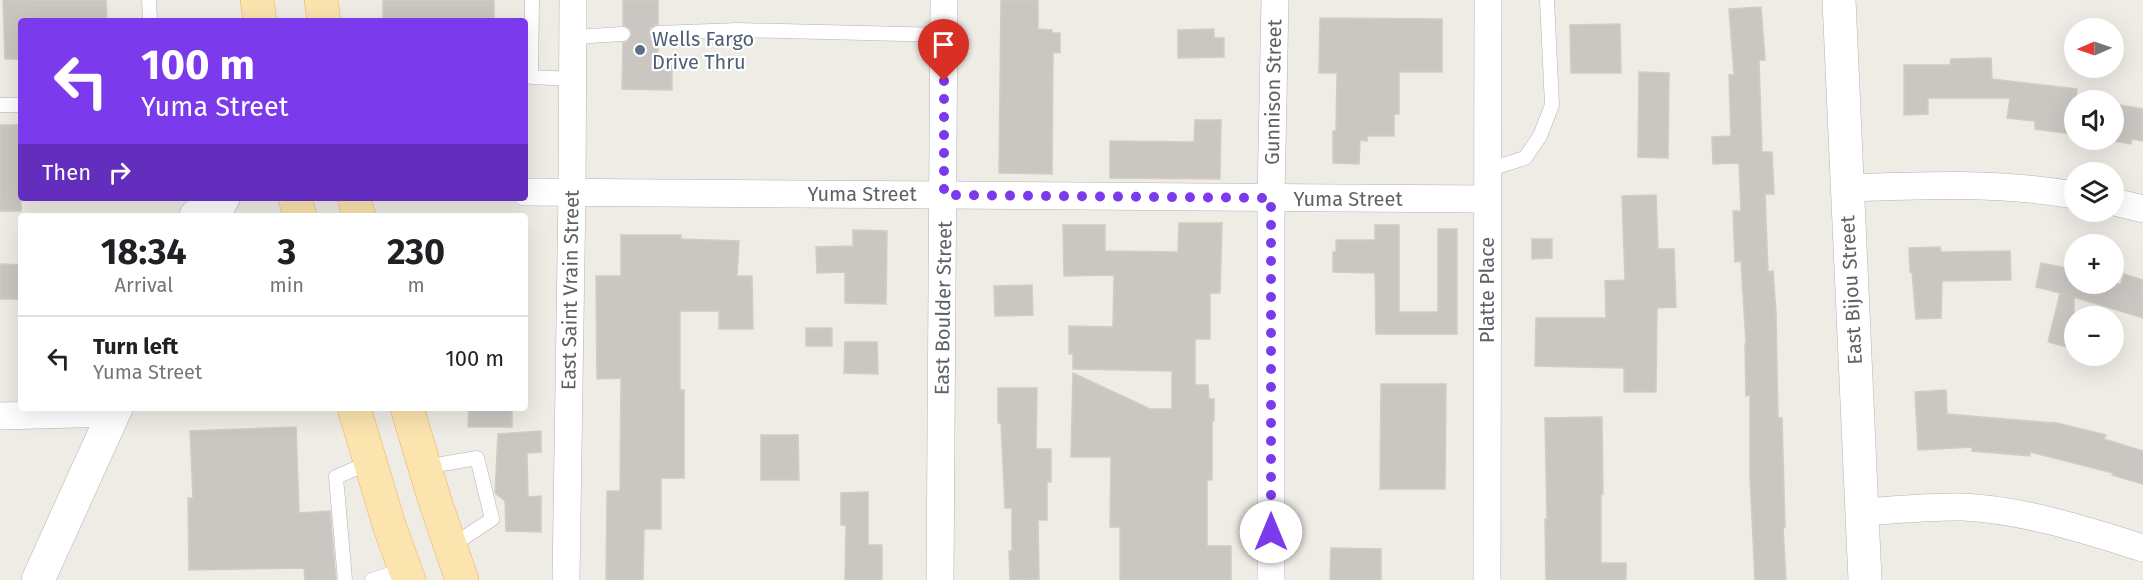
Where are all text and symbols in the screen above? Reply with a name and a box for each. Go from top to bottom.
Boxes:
street label: Gunnison Street [1260,18,1286,165]
north arrow [2064,18,2124,78]
map controls [2064,18,2124,366]
pin [918,19,969,81]
place label: Wells Fargo Drive Thru [652,27,754,74]
icon: arrive [927,28,960,61]
text: 100 m [141,40,255,90]
icon: left [42,42,120,120]
marker: Wells Fargo Drive Thru [633,43,647,57]
button: sound [2064,90,2124,150]
text: Yuma Street [141,91,288,123]
icon: right [103,156,136,189]
text: Then [42,159,91,186]
button: layers [2064,162,2124,222]
street label: Yuma Street [807,182,917,206]
street label: Yuma Street [1293,187,1403,211]
street label: East Saint Vrain Street [556,189,584,390]
street label: East Bijou Street [1835,214,1867,365]
street label: East Boulder Street [929,220,957,395]
text: 18:34 [101,230,187,274]
text: 3 [277,230,296,274]
text: 230 [387,230,445,274]
button: + [2064,234,2124,294]
street label: Platte Place [1475,237,1499,343]
text: Arrival [114,273,173,297]
text: min [270,273,304,297]
text: m [407,273,425,297]
button: − [2064,306,2124,366]
text: Turn left [93,333,178,360]
icon: left [42,342,75,375]
text: 100 m [445,345,504,372]
text: Yuma Street [93,360,202,384]
position arrow [1239,500,1303,564]

